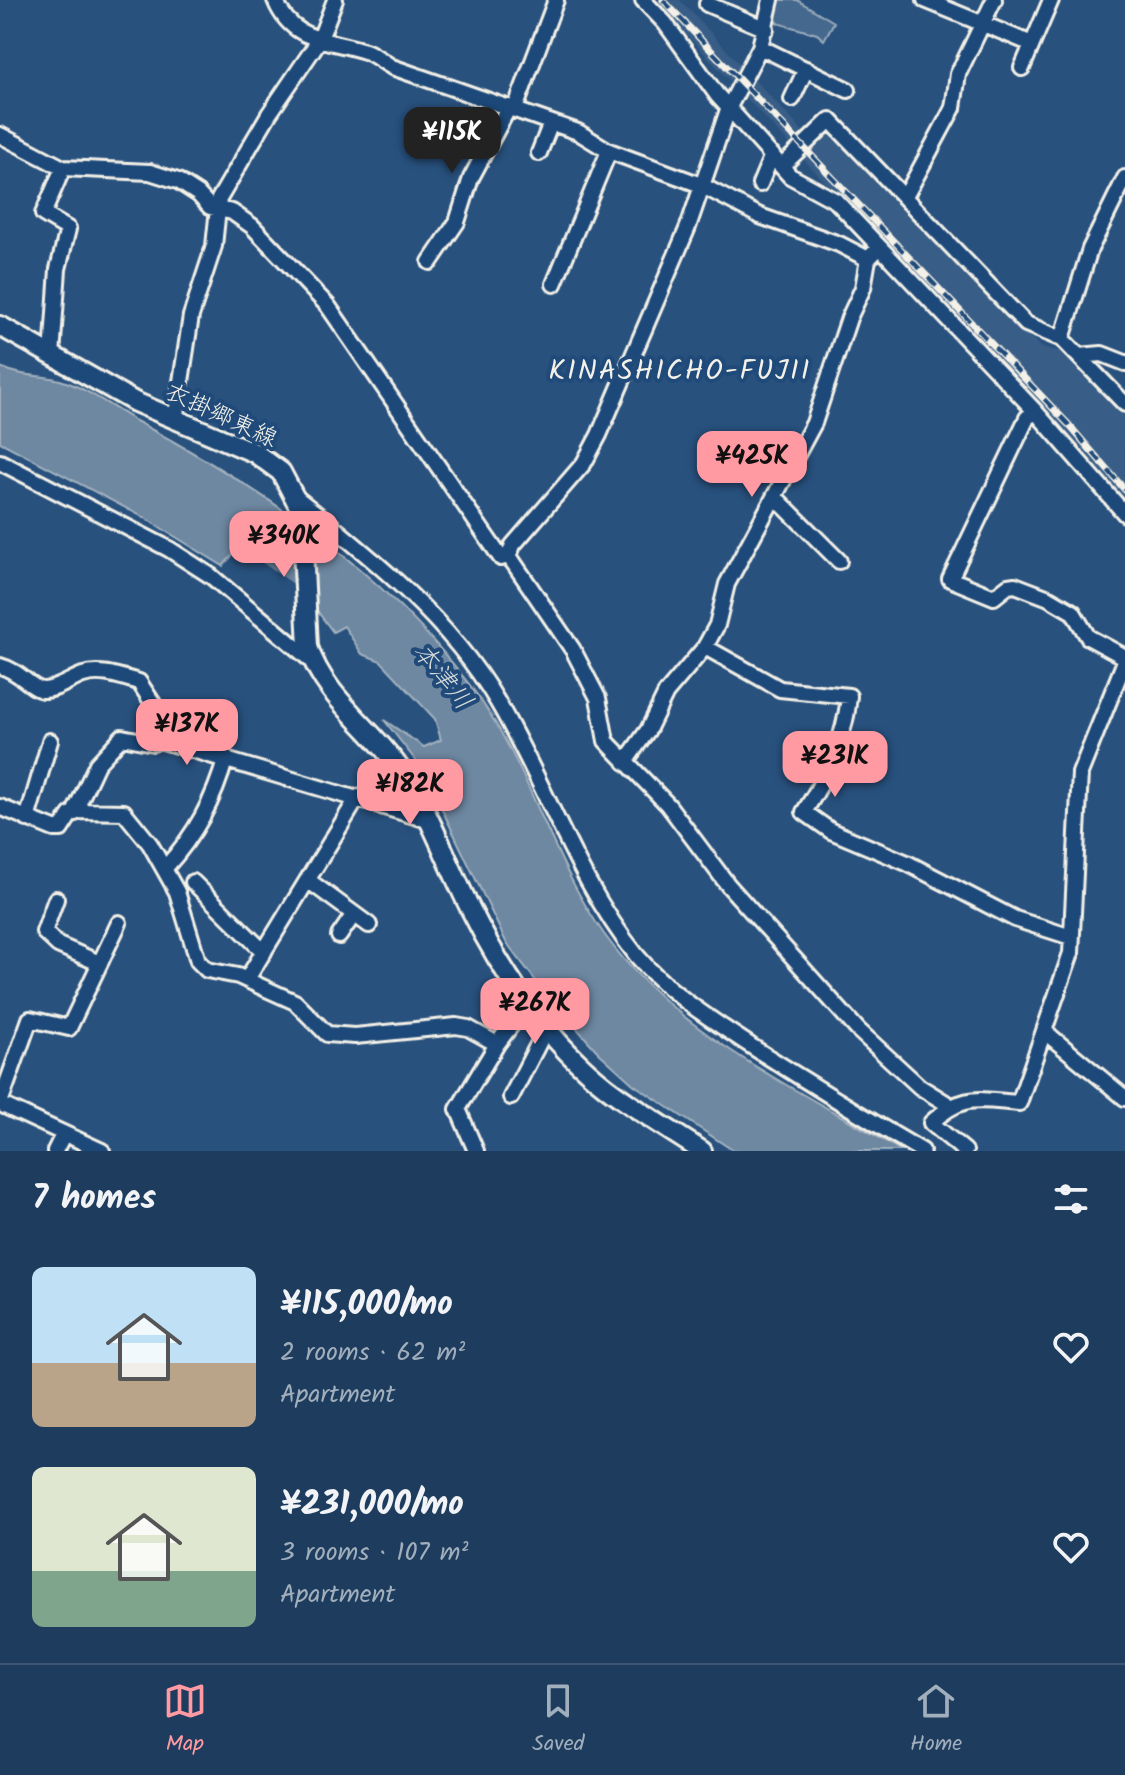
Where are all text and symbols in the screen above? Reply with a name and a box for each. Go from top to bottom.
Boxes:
pin: ¥115K [396,107,508,175]
text: ¥115K [422,112,482,154]
district label: KINASHICHO-FUJII [549,349,811,394]
street label: 衣掛郷東線 [158,373,284,459]
pin: ¥425K [696,431,808,499]
text: ¥425K [715,436,789,478]
pin: ¥340K [228,511,340,579]
text: ¥340K [247,516,321,558]
water label: 本津川 [401,633,483,721]
pin: ¥137K [131,699,243,767]
text: ¥137K [154,704,220,746]
pin: ¥231K [779,731,891,799]
text: ¥231K [801,736,869,778]
pin: ¥182K [354,759,466,827]
text: ¥182K [375,764,445,806]
pin: ¥267K [479,978,591,1046]
text: ¥267K [498,983,572,1025]
text: 7 homes [32,1172,156,1226]
icon: filters [1049,1177,1093,1221]
text: ¥115,000/mo [280,1278,453,1332]
icon: home [96,1299,192,1395]
icon: heart [1049,1325,1093,1369]
text: 2 rooms · 62 m² [280,1332,465,1374]
text: Apartment [280,1374,395,1416]
text: ¥231,000/mo [280,1478,464,1532]
icon: home [96,1499,192,1595]
icon: heart [1049,1525,1093,1569]
text: 3 rooms · 107 m² [280,1532,469,1574]
text: Apartment [280,1574,395,1616]
tab: Map [163,1679,207,1762]
tab: Saved [532,1679,585,1762]
tab: Home [910,1679,962,1762]

